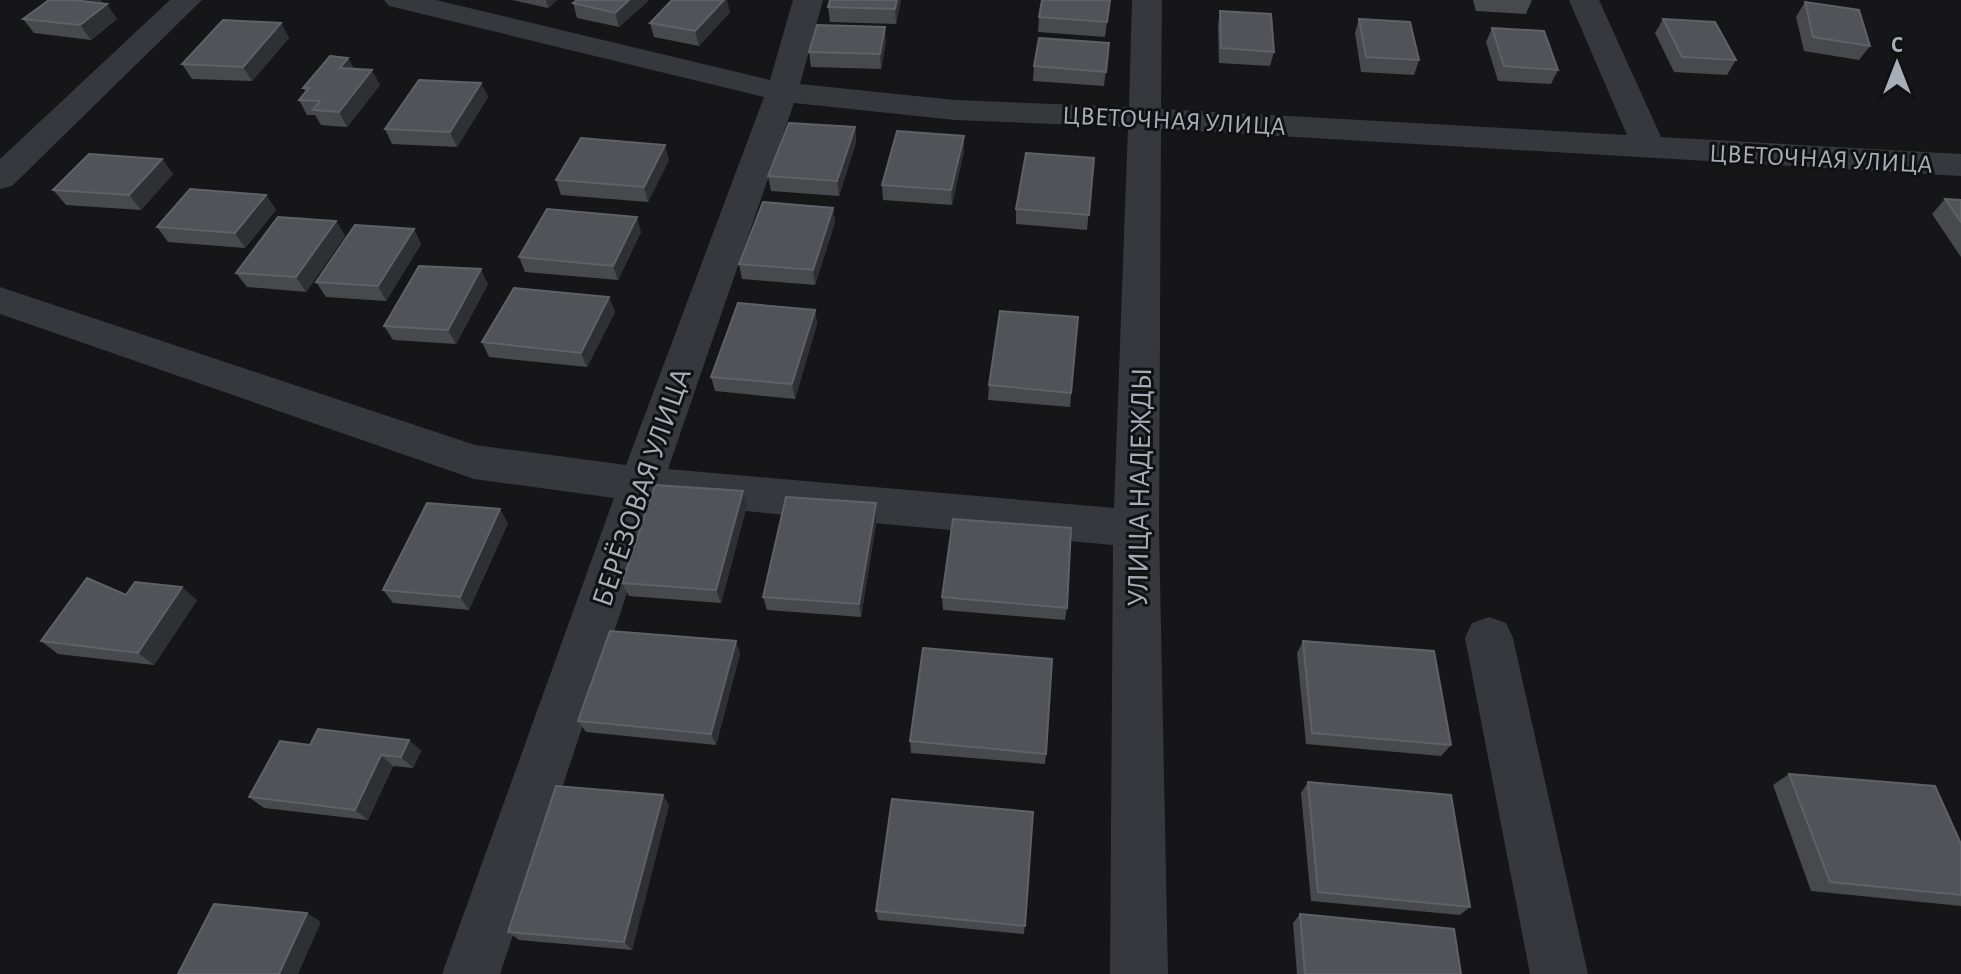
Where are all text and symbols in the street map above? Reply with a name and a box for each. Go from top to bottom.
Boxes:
north arrow [1857,24,1937,104]
text: С [1891,34,1903,56]
street label: ЦВЕТОЧНАЯ УЛИЦА [1061,102,1286,140]
street label: ЦВЕТОЧНАЯ УЛИЦА [1708,140,1933,178]
street label: БЕРЁЗОВАЯ УЛИЦА [586,364,697,610]
street label: УЛИЦА НАДЕЖДЫ [1123,367,1157,607]

